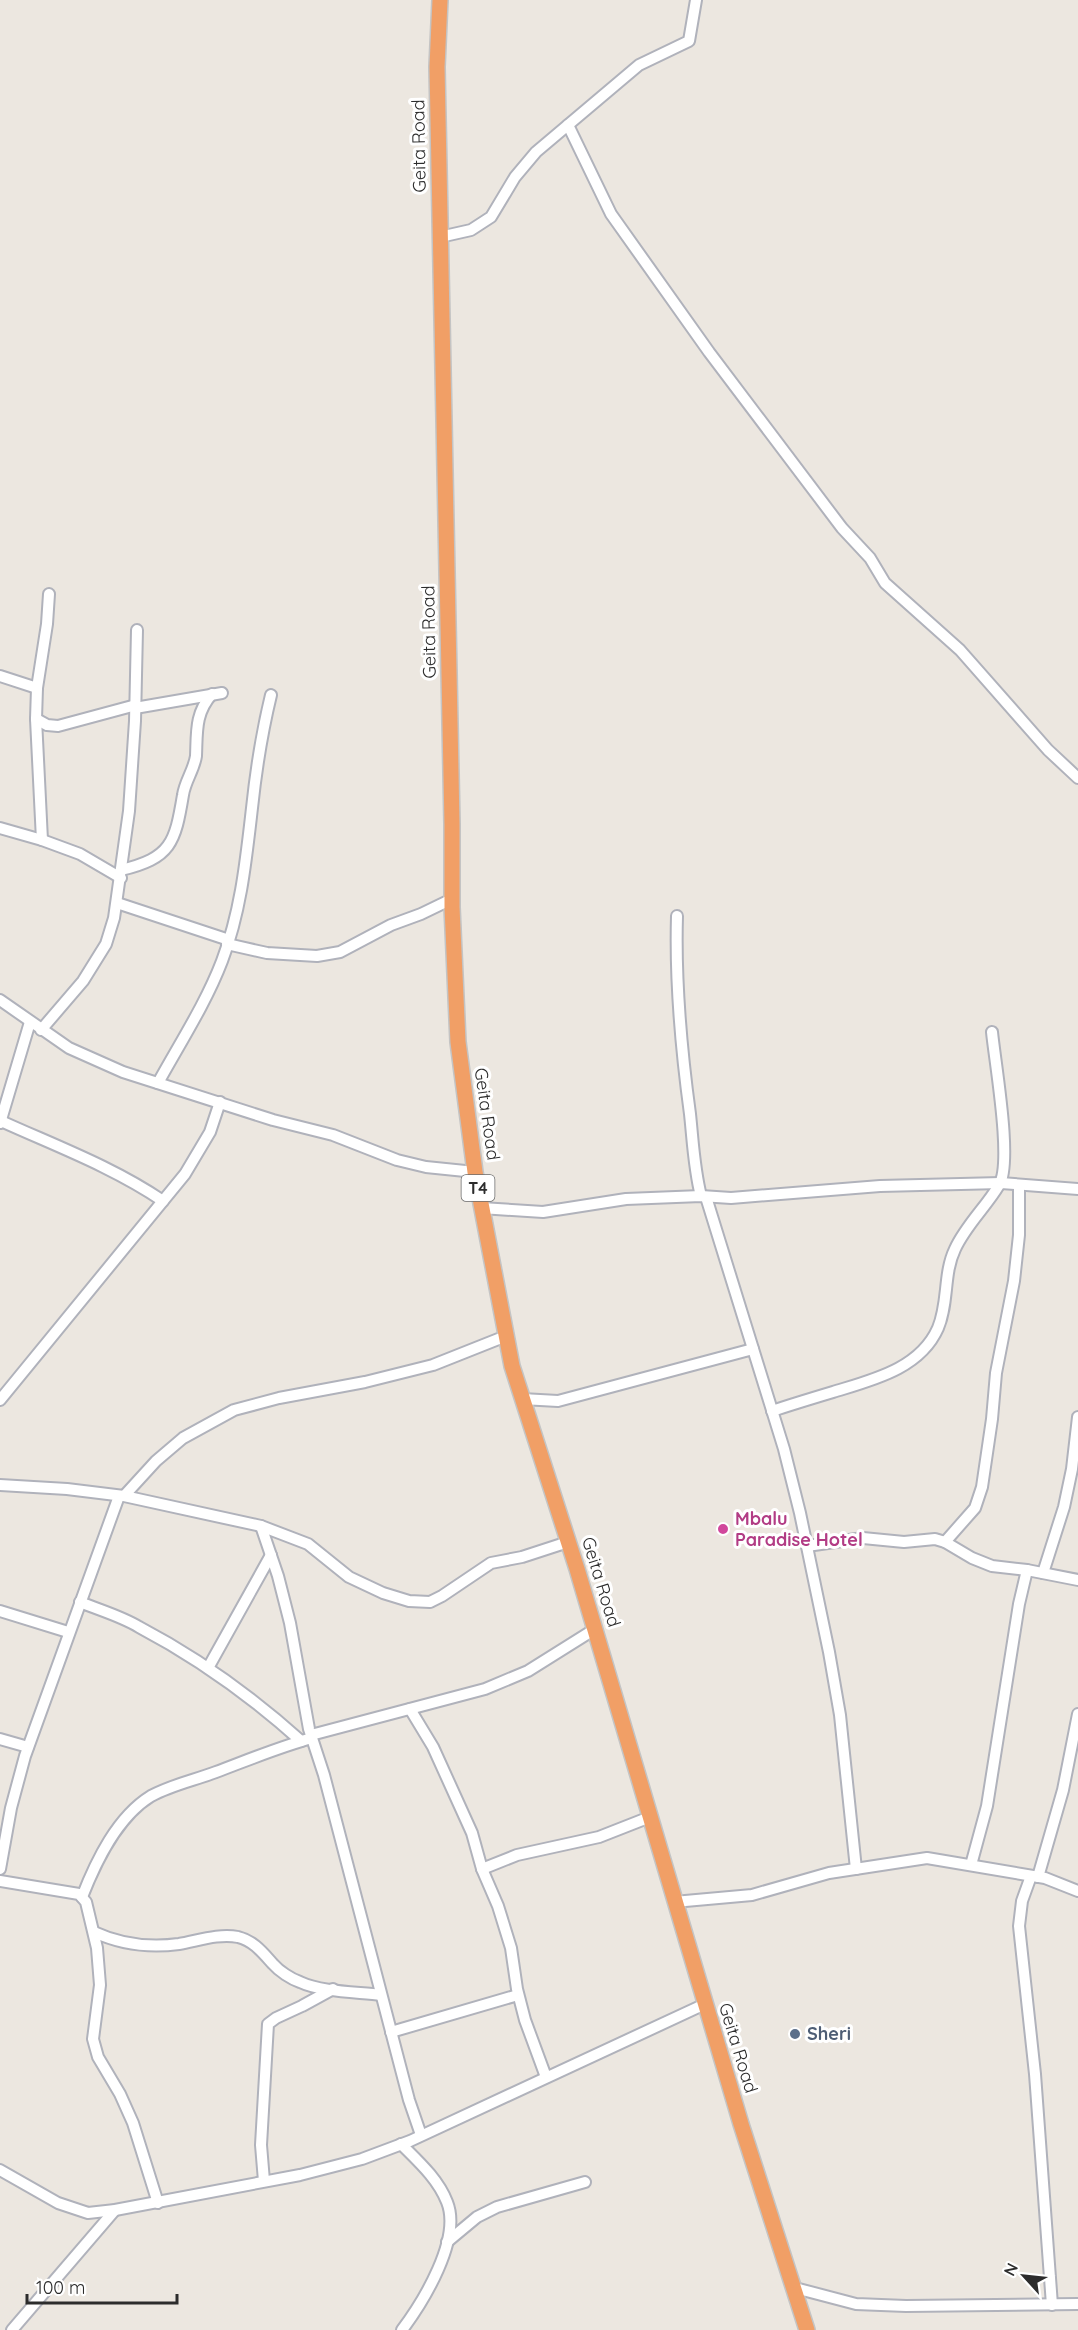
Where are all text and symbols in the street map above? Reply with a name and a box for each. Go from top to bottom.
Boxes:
street label: Geita Road [406,99,431,193]
street label: Geita Road [416,585,441,679]
street label: Geita Road [470,1066,505,1162]
road number: T4 [462,1175,494,1201]
place label: Mbalu Paradise Hotel [735,1507,863,1551]
marker: Mbalu Paradise Hotel [716,1522,730,1536]
street label: Geita Road [577,1534,626,1630]
street label: Geita Road [714,2000,763,2096]
place label: Sheri [807,2022,851,2045]
marker: Sheri [788,2027,802,2041]
north arrow [994,2246,1054,2306]
text: N [999,2259,1022,2279]
scale bar [27,2267,177,2305]
text: 100 m [36,2276,85,2299]

